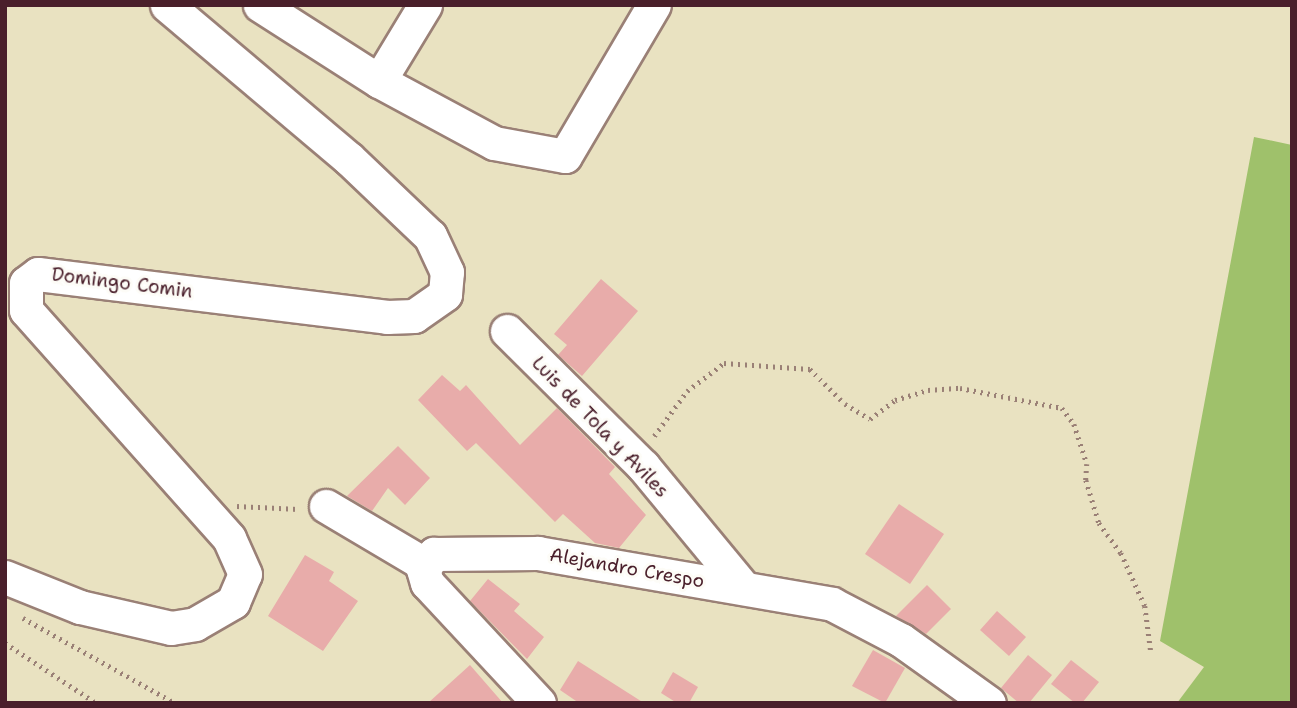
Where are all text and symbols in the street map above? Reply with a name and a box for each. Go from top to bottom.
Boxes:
street label: Domingo Comin [50,263,194,303]
street label: Luis de Tola y Aviles [527,352,673,502]
street label: Alejandro Crespo [548,543,706,593]

